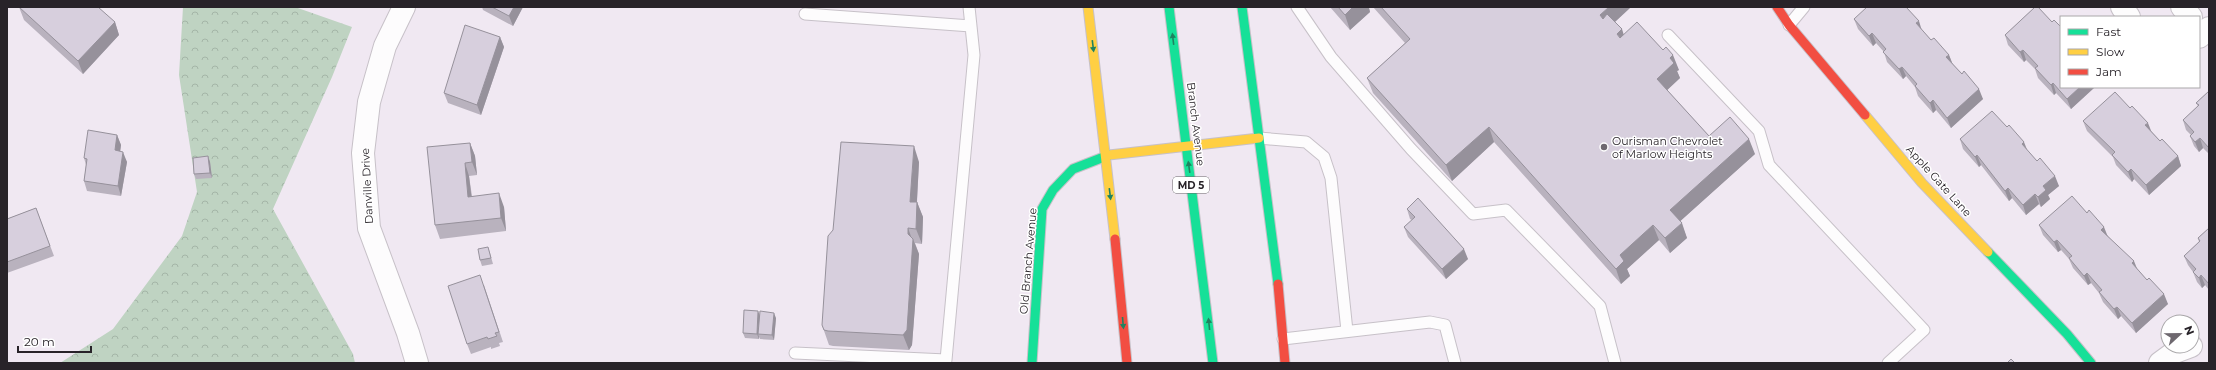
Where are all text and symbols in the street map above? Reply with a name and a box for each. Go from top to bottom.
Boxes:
legend [2060,16,2200,88]
text: Fast [2096,24,2121,39]
one-way arrow [1170,32,1176,45]
one-way arrow [1090,40,1096,52]
text: Slow [2096,44,2125,59]
text: Jam [2095,64,2122,79]
street label: Branch Avenue [1184,81,1208,167]
place label: Ourisman Chevrolet of Marlow Heights [1612,134,1723,161]
marker: Ourisman Chevrolet of Marlow Heights [1599,142,1609,152]
street label: Apple Gate Lane [1903,142,1975,220]
street label: Danville Drive [358,147,376,224]
one-way arrow [1186,161,1192,174]
road number: MD 5 [1173,177,1209,193]
one-way arrow [1107,188,1114,200]
street label: Old Branch Avenue [1016,207,1040,315]
north arrow [2160,314,2200,354]
one-way arrow [1120,317,1127,329]
one-way arrow [1205,318,1212,330]
text: N [2181,324,2197,337]
scale bar [18,328,91,354]
text: 20 m [24,334,55,349]

